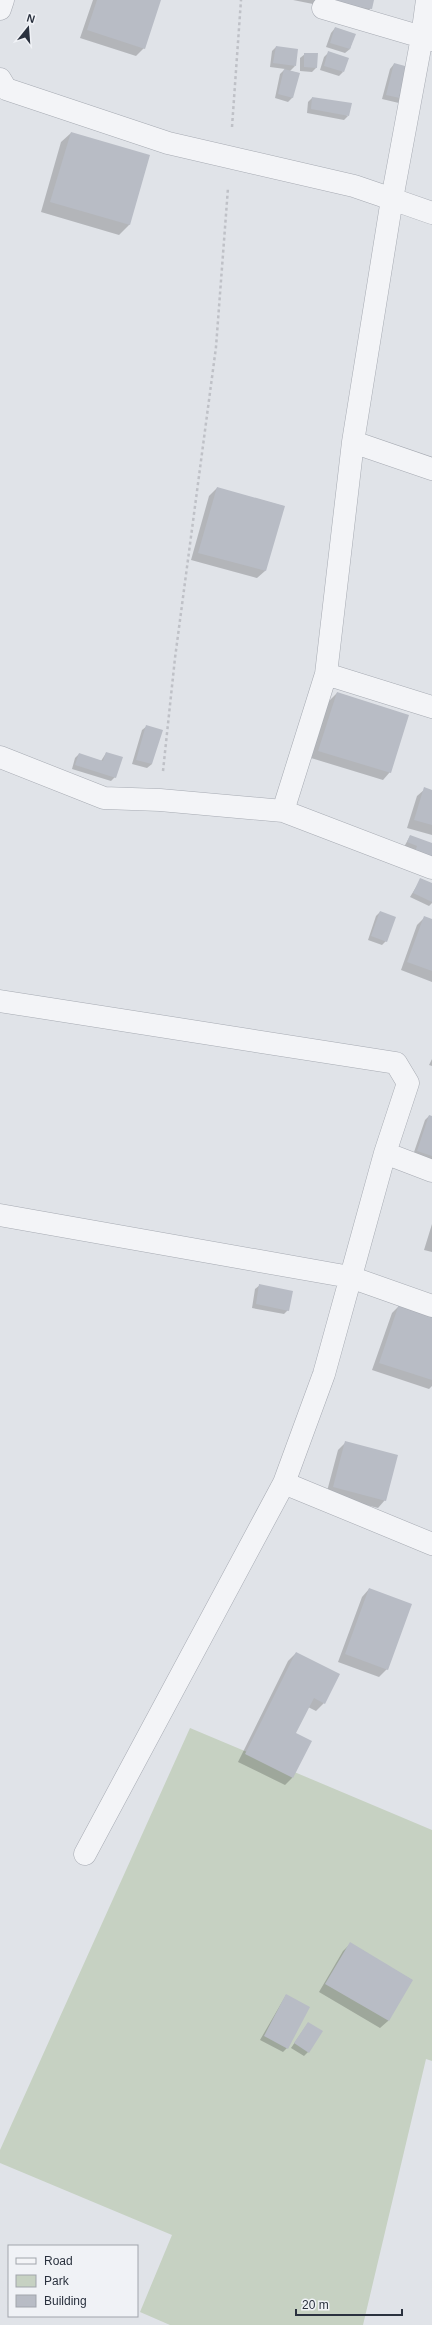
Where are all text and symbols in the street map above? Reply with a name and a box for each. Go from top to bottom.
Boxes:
north arrow [8,8,48,48]
text: N [25,12,37,25]
legend [8,2245,138,2317]
text: Road [44,2254,73,2268]
text: Park [44,2274,70,2288]
scale bar [296,2291,402,2317]
text: Building [44,2294,87,2308]
text: 20 m [302,2298,329,2312]

